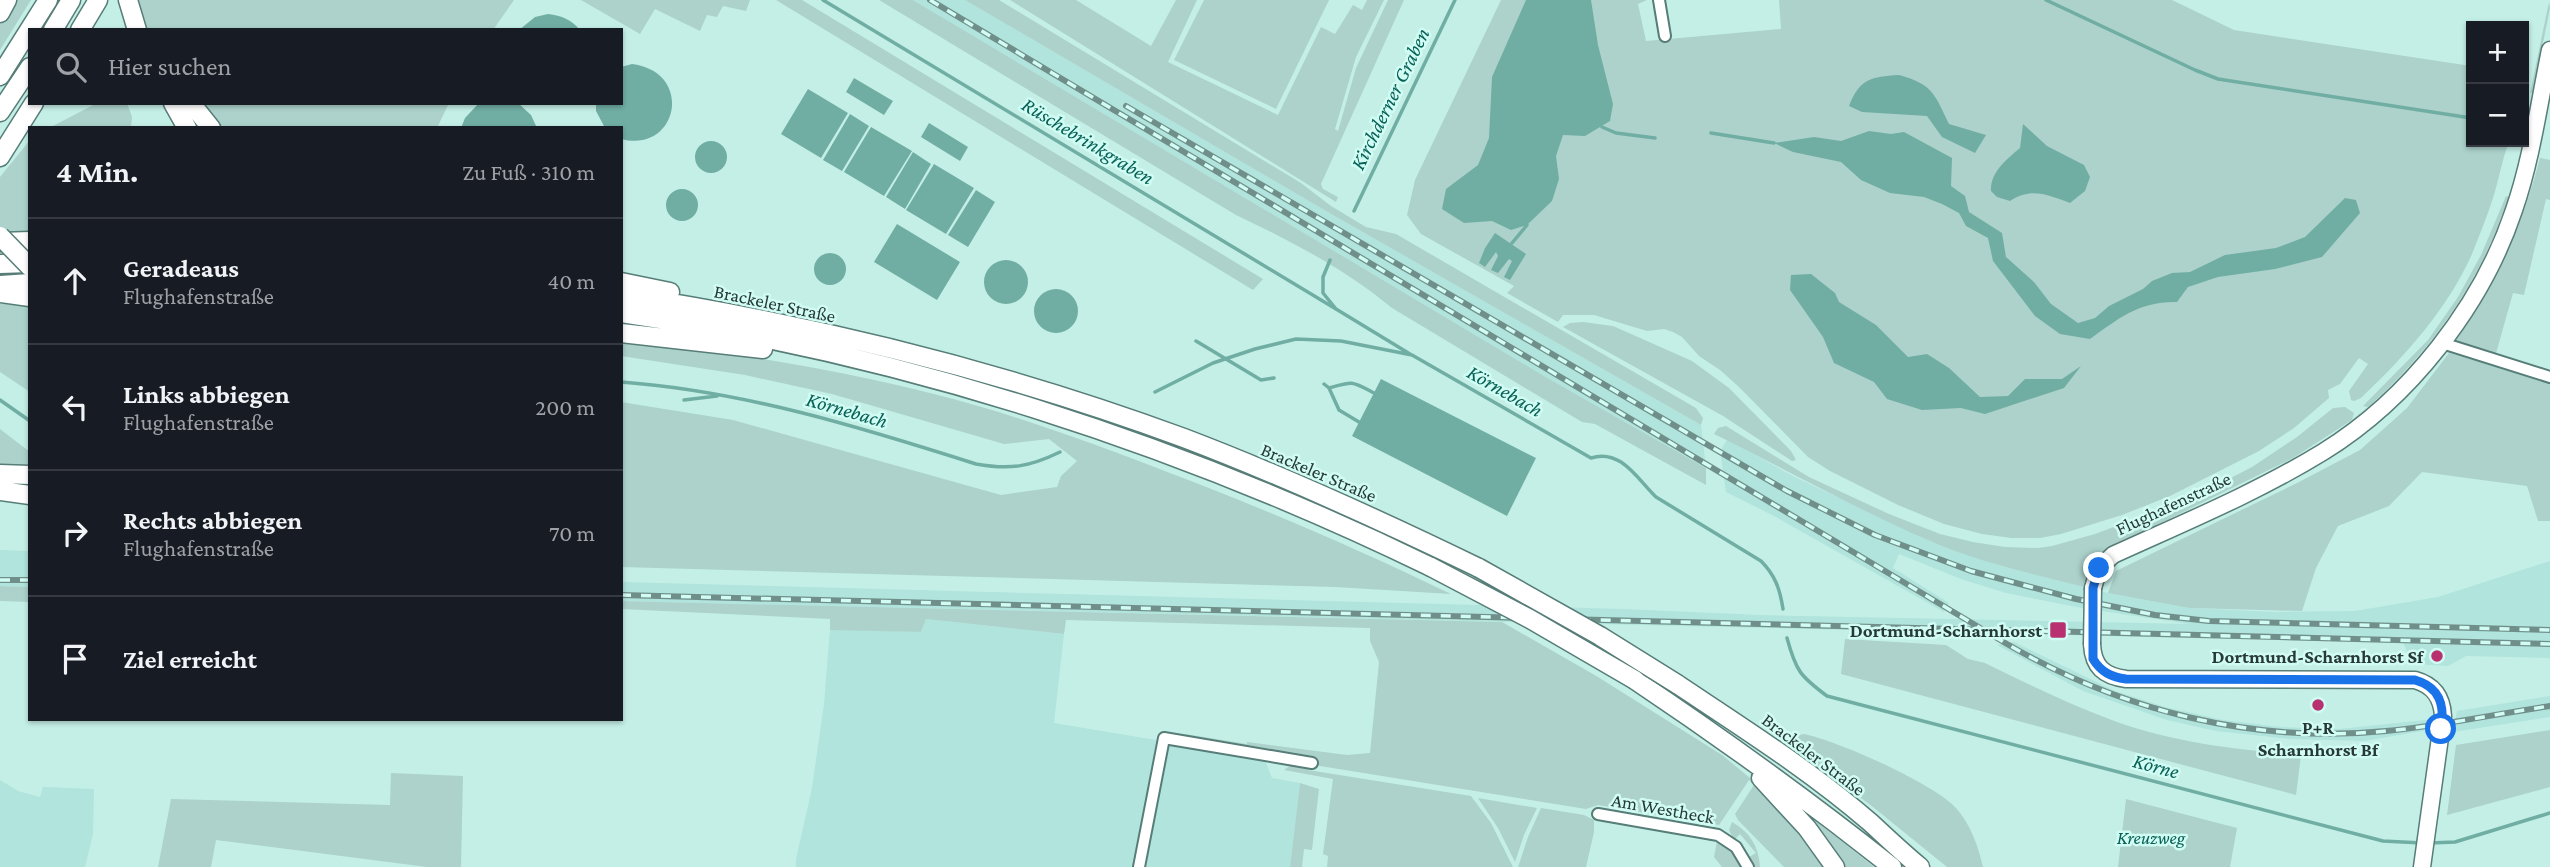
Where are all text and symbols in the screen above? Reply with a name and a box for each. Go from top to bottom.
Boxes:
map controls [2466,21,2529,147]
button: + [2466,21,2529,84]
water label: Kirchderner Graben [1345,24,1435,174]
search box [28,28,623,105]
icon: search [52,48,90,86]
text: Hier suchen [108,52,231,81]
button: − [2466,84,2529,147]
water label: Rüschebrinkgraben [1018,92,1158,190]
text: 4 Min. [56,155,138,188]
text: Zu Fuß · 310 m [462,159,595,185]
text: Geradeaus [123,254,239,283]
icon: ahead [56,262,94,300]
text: 40 m [547,268,595,294]
street label: Brackeler Straße [712,280,838,327]
text: Flughafenstraße [123,283,274,309]
water label: Körnebach [1463,360,1547,422]
text: Links abbiegen [123,380,290,409]
water label: Körnebach [804,387,890,433]
icon: left [56,388,94,426]
text: 200 m [535,394,595,420]
text: Flughafenstraße [123,409,274,435]
street label: Brackeler Straße [1258,439,1380,506]
street label: Flughafenstraße [2112,468,2234,539]
text: Rechts abbiegen [123,506,302,535]
icon: right [56,514,94,552]
text: 70 m [549,520,595,546]
text: Flughafenstraße [123,535,274,561]
route end [2083,552,2114,583]
place label: Dortmund-Scharnhorst [1850,620,2042,641]
marker: Dortmund-Scharnhorst [2048,620,2068,640]
icon: arrive [56,640,94,678]
text: Ziel erreicht [123,645,257,674]
place label: Dortmund-Scharnhorst Sf [2211,646,2425,667]
marker: Dortmund-Scharnhorst Sf [2429,648,2445,664]
marker: P+R Scharnhorst Bf [2310,697,2326,713]
street label: Brackeler Straße [1758,709,1869,800]
route start [2425,713,2456,744]
place label: P+R Scharnhorst Bf [2258,717,2380,760]
water label: Körne [2130,748,2182,784]
street label: Am Westheck [1610,789,1717,828]
park label: Kreuzweg [2117,827,2186,848]

